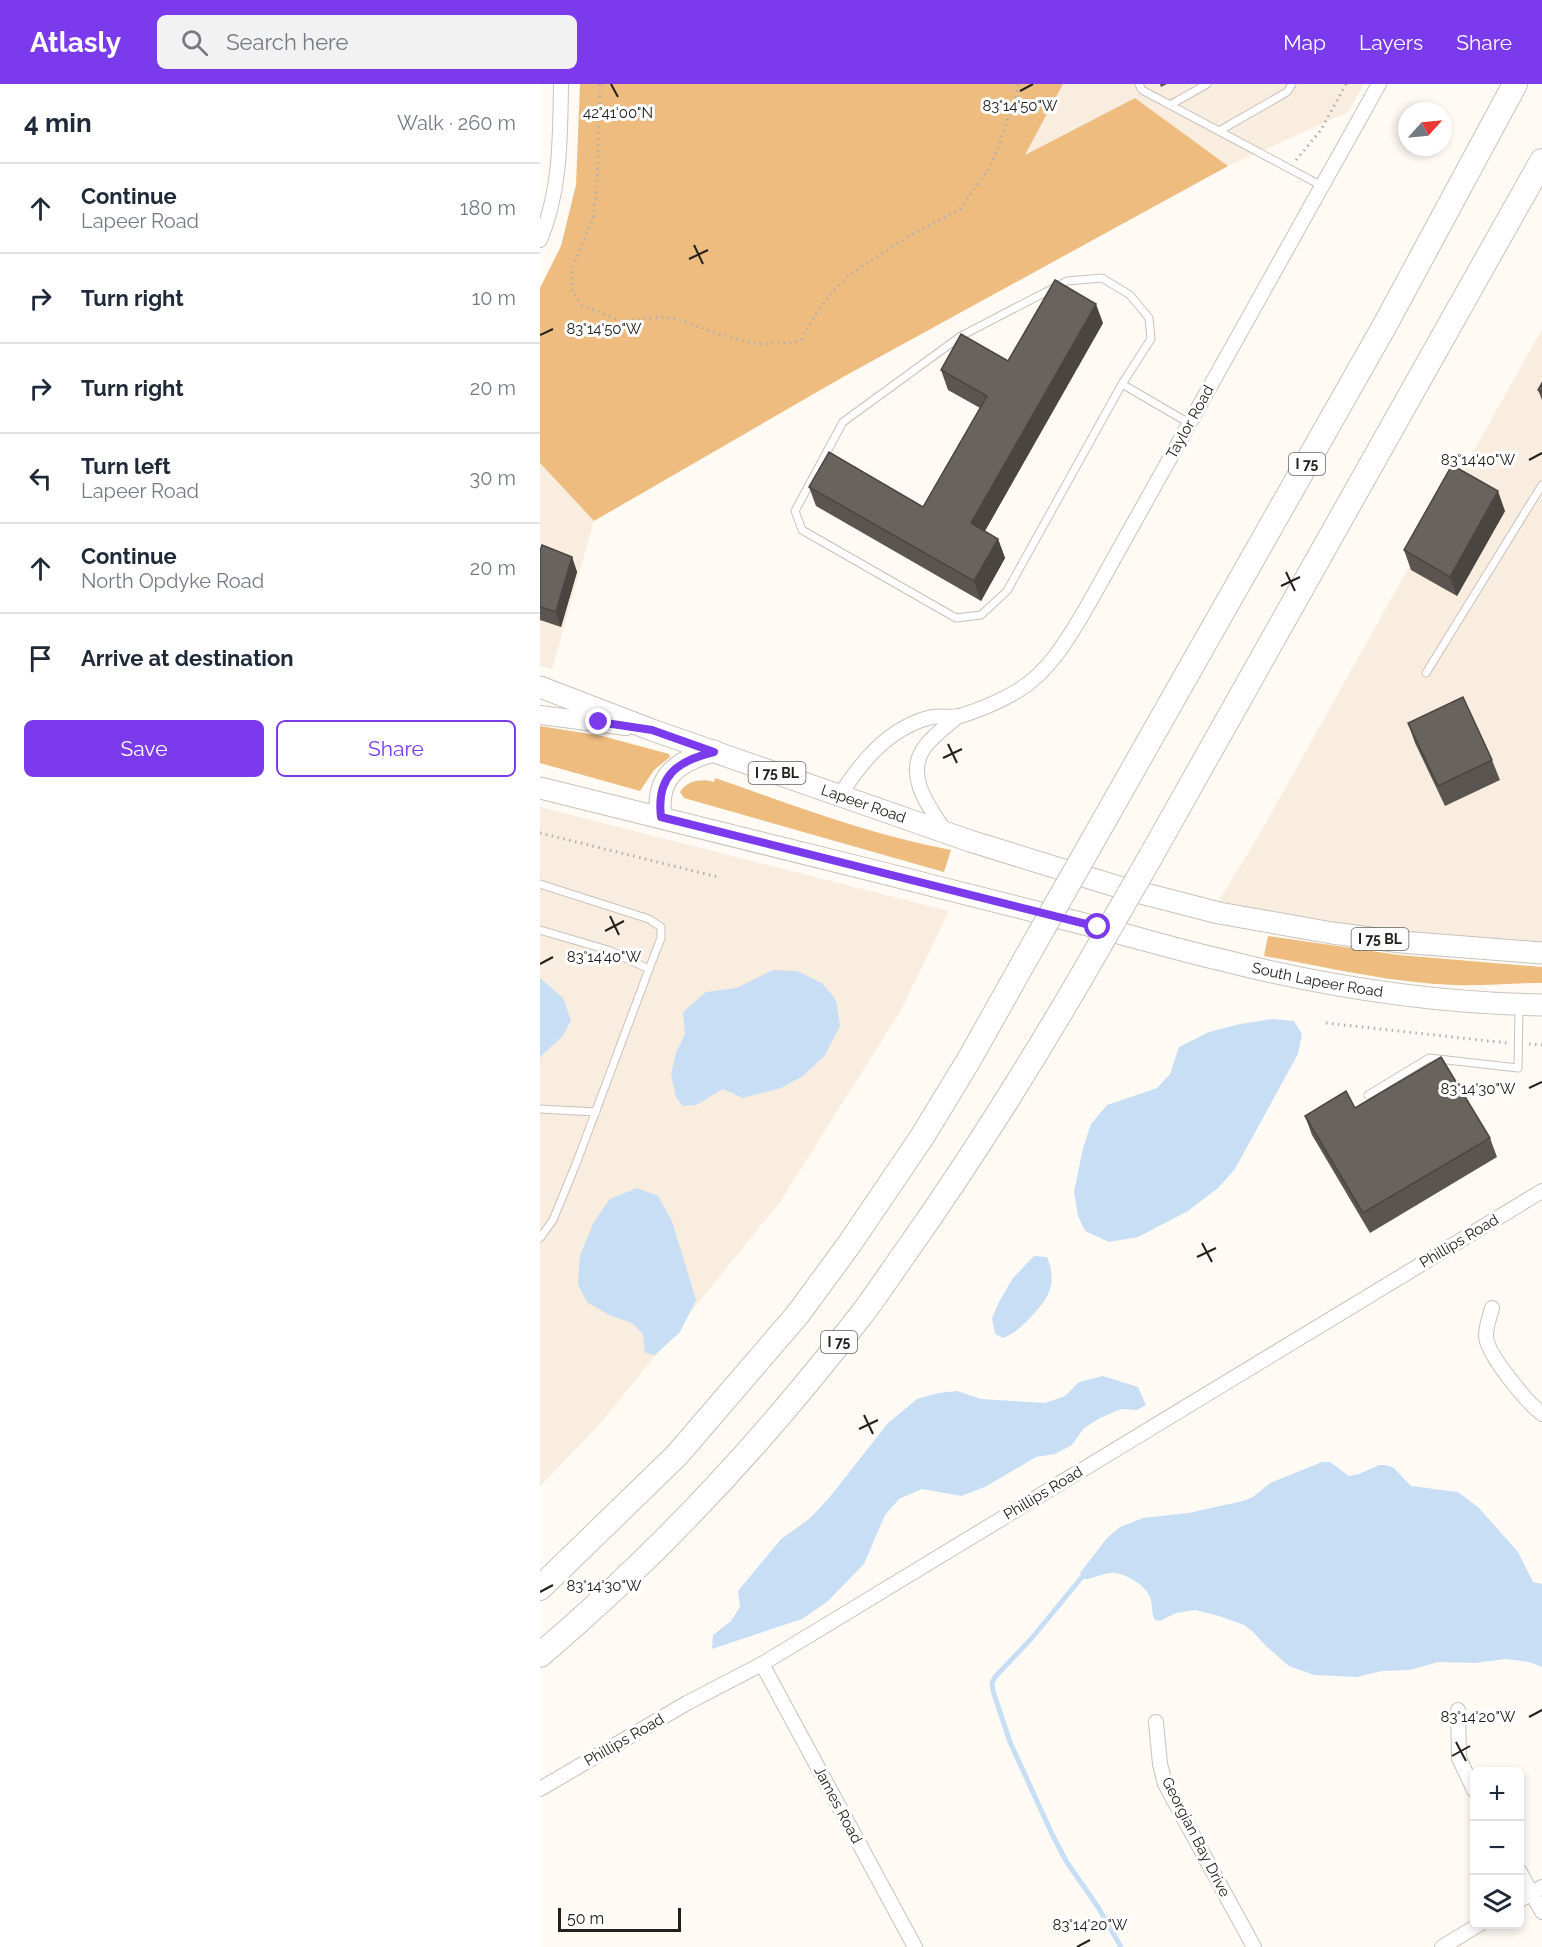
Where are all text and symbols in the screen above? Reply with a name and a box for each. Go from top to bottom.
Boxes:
search box [157,15,577,69]
text: Atlasly [30,26,121,59]
icon: search [178,26,211,59]
text: Search here [226,29,348,55]
text: Map [1283,30,1326,55]
text: Layers [1359,30,1423,55]
text: Share [1456,30,1512,55]
text: 83°14'50"W [982,97,1058,115]
north arrow [1398,102,1452,156]
text: 42°41'00"N [583,104,653,122]
text: 4 min [24,108,92,138]
text: Walk · 260 m [397,111,516,135]
text: Continue [81,183,177,209]
icon: ahead [24,192,57,225]
text: 180 m [460,196,516,220]
text: Lapeer Road [81,209,199,233]
icon: right [24,282,57,315]
text: Turn right [81,285,184,311]
text: 10 m [472,286,516,310]
text: 83°14'50"W [566,320,642,338]
icon: right [24,372,57,405]
text: Turn right [81,375,184,401]
text: 20 m [470,376,516,400]
street label: Taylor Road [1162,382,1218,462]
text: 83°14'40"W [1441,451,1515,469]
text: Turn left [81,453,171,479]
road number: I 75 [1289,453,1325,475]
icon: left [24,462,57,495]
text: 30 m [470,466,516,490]
text: Lapeer Road [81,479,199,503]
text: Continue [81,543,177,569]
icon: ahead [24,552,57,585]
text: 20 m [470,556,516,580]
text: North Opdyke Road [81,569,264,593]
icon: arrive [24,642,57,675]
text: Arrive at destination [81,645,294,671]
route end [585,708,611,734]
button: Save [24,720,264,777]
button: Share [276,720,516,777]
road number: I 75 BL [748,762,806,784]
street label: Lapeer Road [819,781,908,827]
route start [1084,913,1110,939]
road number: I 75 BL [1352,928,1408,950]
text: 83°14'40"W [567,948,641,966]
street label: South Lapeer Road [1250,959,1384,1001]
text: 83°14'30"W [1440,1080,1516,1098]
street label: Phillips Road [1416,1210,1502,1272]
road number: I 75 [821,1331,857,1353]
street label: Phillips Road [1000,1462,1086,1524]
text: 83°14'30"W [566,1577,642,1595]
text: 83°14'20"W [1441,1708,1516,1726]
street label: Phillips Road [581,1710,667,1770]
street label: James Road [810,1763,866,1847]
map controls [1470,1767,1524,1929]
button: + [1470,1767,1524,1821]
street label: Georgian Bay Drive [1158,1774,1234,1900]
button: − [1470,1821,1524,1875]
button: layers [1470,1875,1524,1929]
scale bar [558,1905,681,1932]
text: 50 m [567,1909,604,1928]
text: 83°14'20"W [1053,1916,1128,1934]

